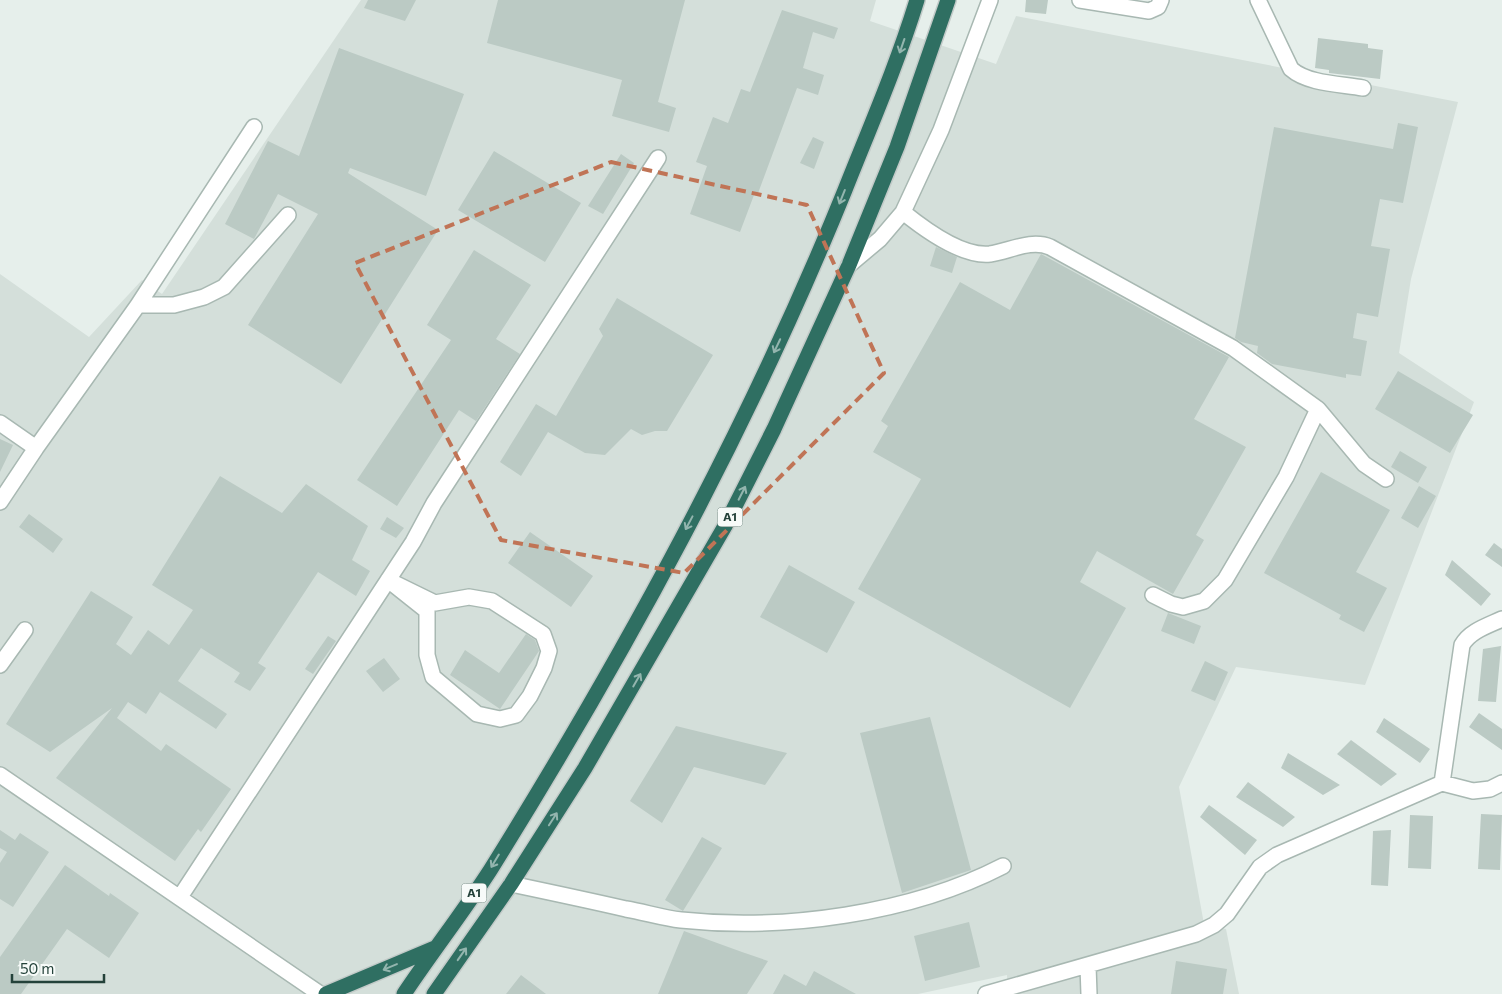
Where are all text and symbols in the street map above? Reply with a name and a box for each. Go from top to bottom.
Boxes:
one-way arrow [897,38,906,54]
one-way arrow [836,189,846,204]
one-way arrow [772,338,781,353]
one-way arrow [737,485,747,500]
road number: A1 [718,508,742,526]
one-way arrow [684,515,693,530]
one-way arrow [632,673,642,688]
one-way arrow [547,812,558,826]
one-way arrow [490,854,500,868]
road number: A1 [462,884,486,902]
one-way arrow [457,947,467,961]
scale bar [12,952,105,984]
text: 50 m [20,959,54,977]
one-way arrow [383,962,398,972]

